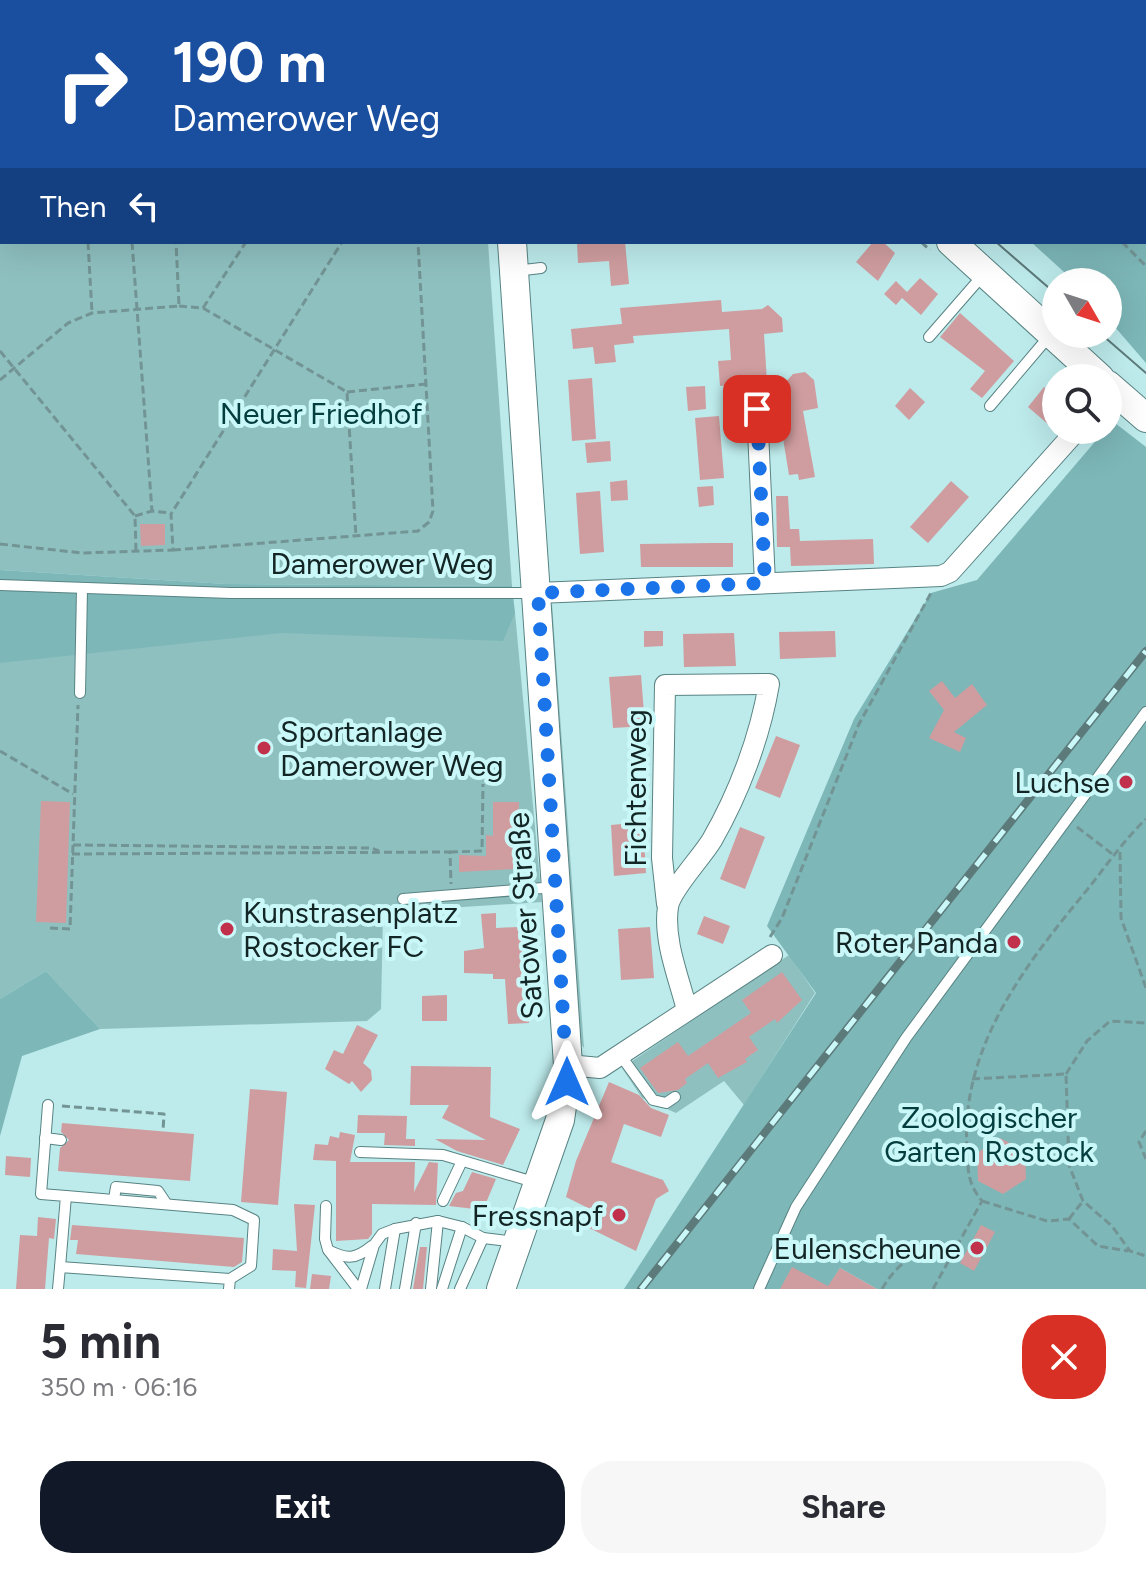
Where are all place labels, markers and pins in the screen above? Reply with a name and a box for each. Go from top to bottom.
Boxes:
pin [723,375,791,443]
place label: Sportanlage Damerower Weg [280,713,504,784]
marker: Sportanlage Damerower Weg [255,739,273,757]
place label: Luchse [1014,764,1110,801]
marker: Luchse [1117,773,1135,791]
place label: Kunstrasenplatz Rostocker FC [243,894,458,965]
marker: Kunstrasenplatz Rostocker FC [218,920,236,938]
place label: Roter Panda [835,924,998,961]
marker: Roter Panda [1005,933,1023,951]
place label: Fressnapf [472,1197,603,1234]
marker: Fressnapf [610,1206,628,1224]
place label: Eulenscheune [774,1230,961,1267]
marker: Eulenscheune [968,1239,986,1257]

